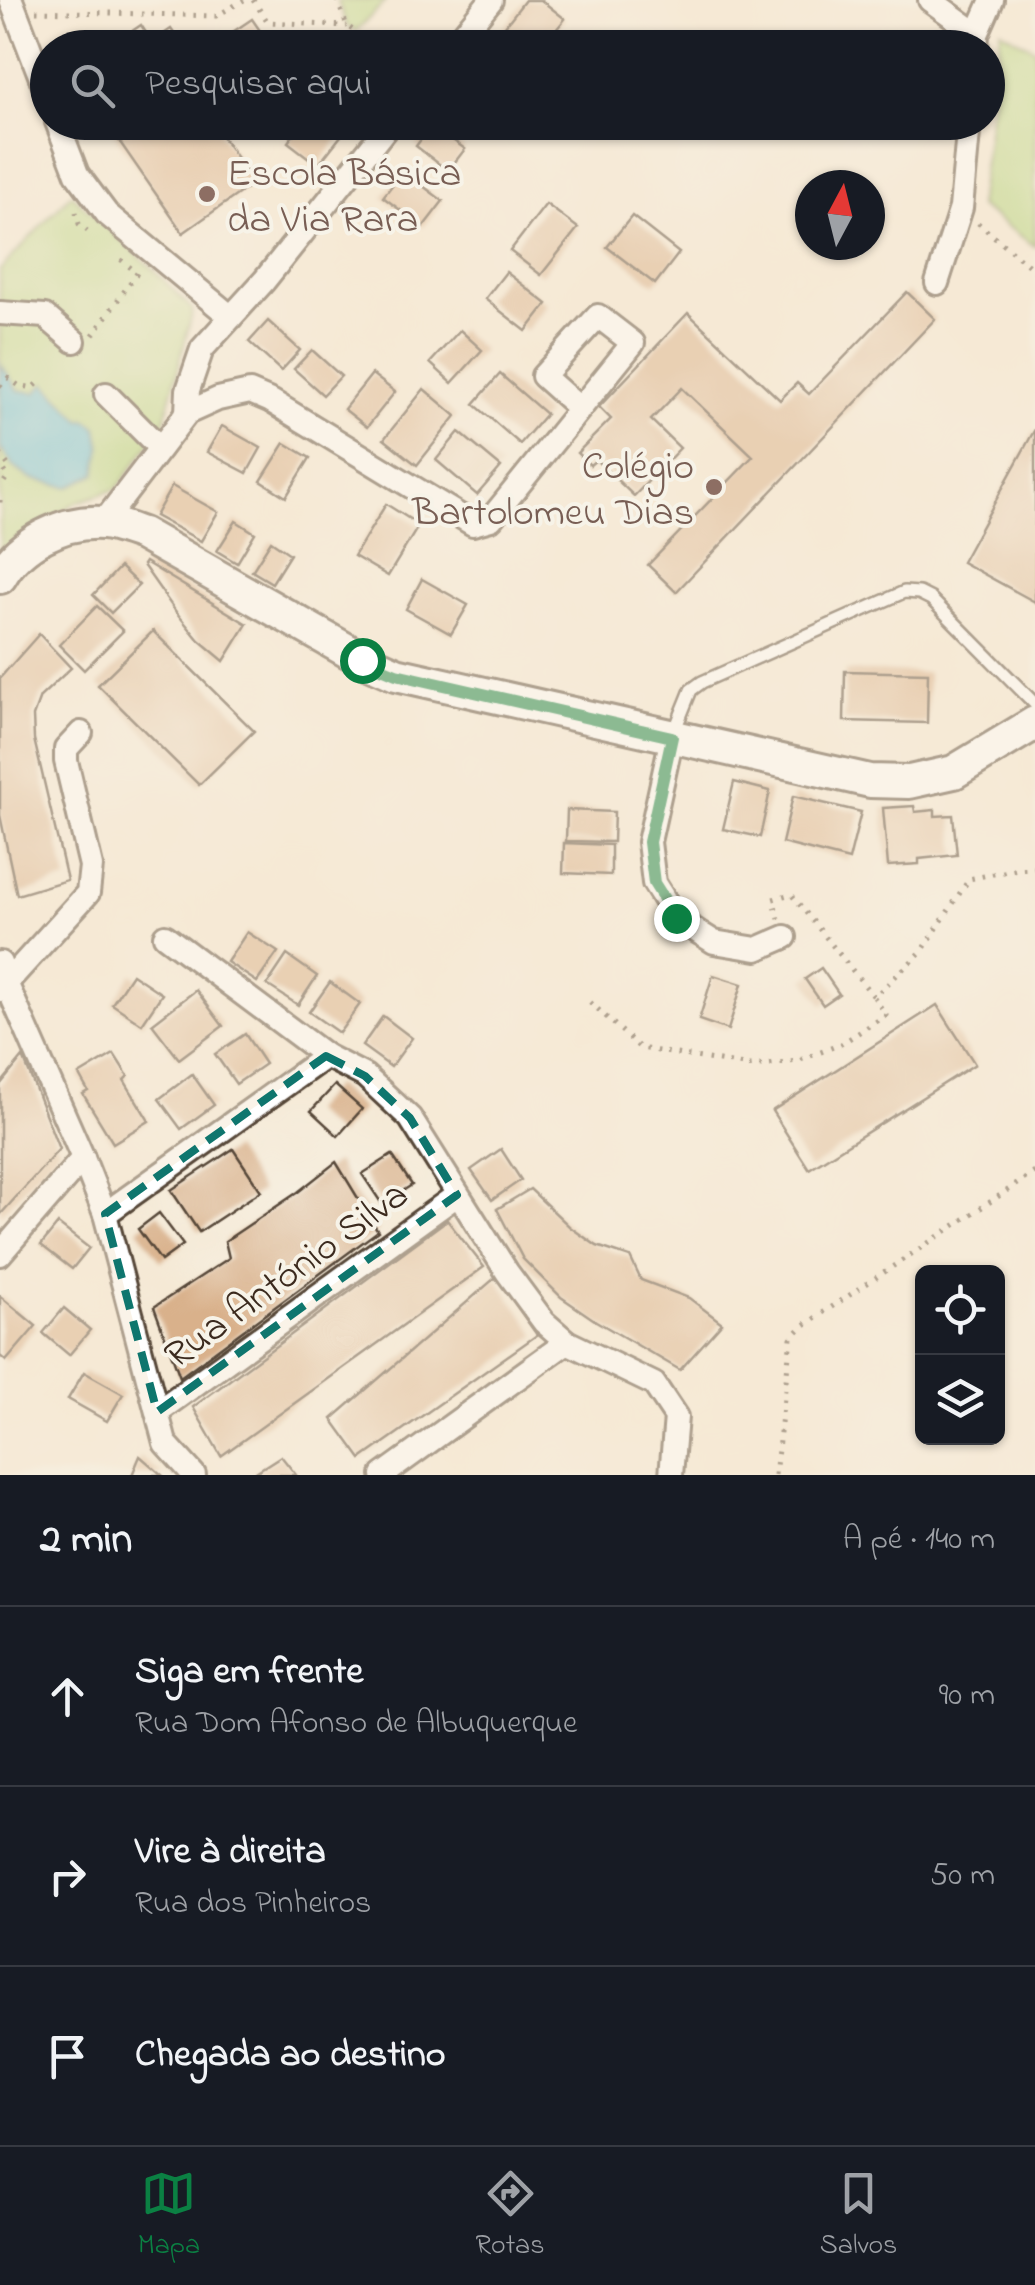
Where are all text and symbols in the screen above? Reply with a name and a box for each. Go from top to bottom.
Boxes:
search box [30,30,1005,140]
text: Pesquisar aqui [145,57,371,113]
icon: search [65,58,120,113]
place label: Escola Básica da Via Rara [227,146,461,251]
north arrow [795,170,885,260]
marker: Escola Básica da Via Rara [196,183,218,205]
place label: Colégio Bartolomeu Dias [411,439,694,544]
marker: Colégio Bartolomeu Dias [703,476,725,498]
route start [340,638,386,684]
route end [654,896,700,942]
street label: Rua António Silva [153,1168,422,1386]
map controls [915,1265,1005,1445]
button: locate [915,1265,1005,1355]
button: layers [915,1355,1005,1445]
text: 2 min [40,1510,132,1571]
text: A pé · 140 m [843,1517,995,1564]
text: Siga em frente [135,1645,363,1701]
icon: ahead [40,1669,95,1724]
text: 90 m [939,1673,995,1720]
text: Rua Dom Afonso de Albuquerque [135,1701,577,1748]
text: Vire à direita [135,1825,326,1881]
icon: right [40,1849,95,1904]
text: 50 m [930,1853,995,1900]
text: Rua dos Pinheiros [135,1881,371,1928]
text: Chegada ao destino [135,2028,446,2084]
icon: arrive [40,2029,95,2084]
tab: Mapa [138,2166,200,2267]
tab: Rotas [476,2166,544,2267]
tab: Salvos [820,2166,897,2267]

